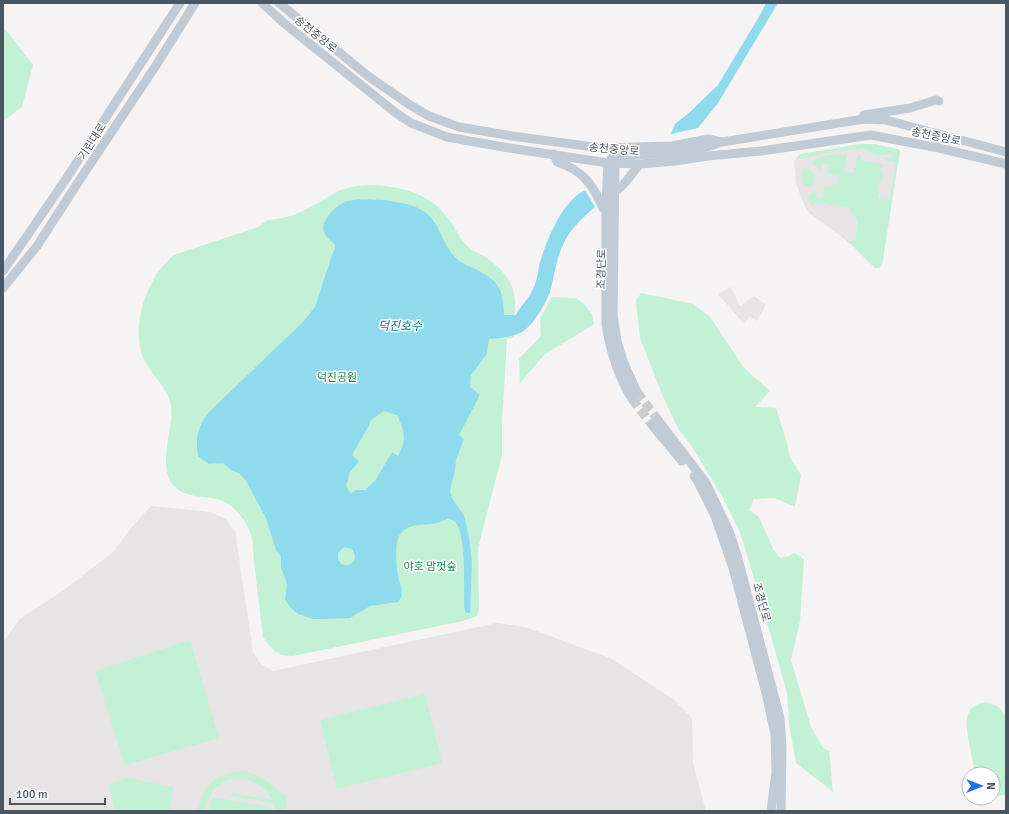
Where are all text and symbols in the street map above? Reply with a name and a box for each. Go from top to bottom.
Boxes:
street label: 송천중앙로 [292,13,339,55]
street label: 기린대로 [76,121,109,162]
street label: 송천중앙로 [910,125,962,148]
street label: 송천중앙로 [588,141,640,158]
street label: 조경단로 [595,249,608,289]
water label: 덕진호수 [378,319,423,334]
park label: 덕진공원 [317,371,357,384]
park label: 야호 맘껏숲 [403,560,457,573]
street label: 조경단로 [750,581,773,623]
north arrow [961,766,1001,806]
scale bar [10,780,105,806]
text: N [984,782,997,790]
text: 100 m [16,787,48,802]

